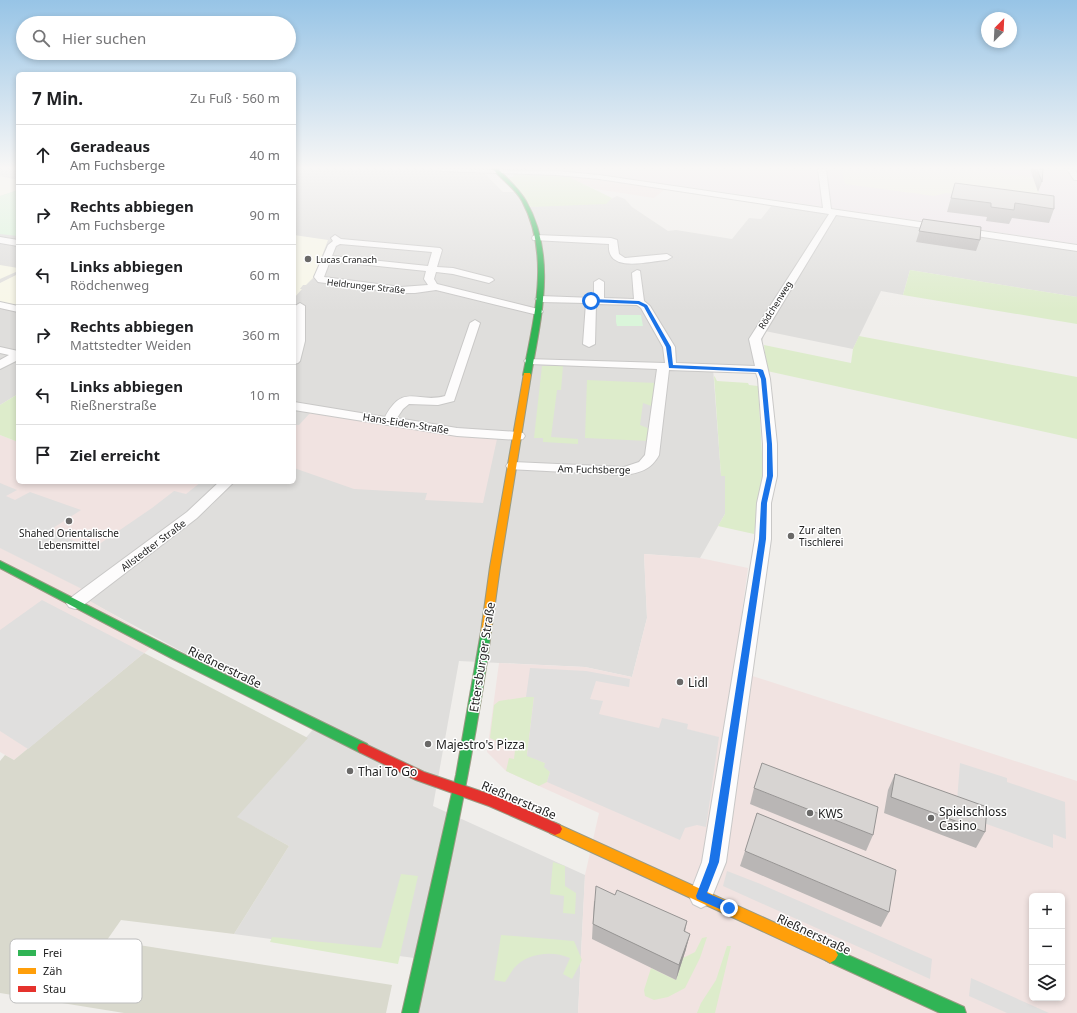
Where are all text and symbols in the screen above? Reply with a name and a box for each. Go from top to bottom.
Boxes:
north arrow [981,12,1017,48]
search box [16,16,296,60]
icon: search [30,27,52,49]
text: Hier suchen [62,28,146,48]
text: 7 Min. [32,87,83,110]
text: Zu Fuß · 560 m [190,89,280,107]
text: Geradeaus [70,136,150,156]
icon: ahead [32,144,54,166]
text: 40 m [250,146,280,164]
text: Am Fuchsberge [70,156,165,174]
text: Rechts abbiegen [70,196,194,216]
icon: right [32,204,54,226]
text: 90 m [250,206,280,224]
text: Am Fuchsberge [70,216,165,234]
place label: Lucas Cranach [316,253,377,266]
marker: Lucas Cranach [303,254,313,264]
text: Links abbiegen [70,256,183,276]
icon: left [32,264,54,286]
text: 60 m [250,266,280,284]
street label: Heldrunger Straße [326,275,406,297]
text: Rödchenweg [70,276,149,294]
street label: Rödchenweg [755,278,795,332]
route start [582,292,600,310]
text: Rechts abbiegen [70,316,194,336]
icon: right [32,324,54,346]
text: 360 m [242,326,280,344]
text: Mattstedter Weiden [70,336,191,354]
text: Links abbiegen [70,376,183,396]
icon: left [32,384,54,406]
text: 10 m [250,386,280,404]
text: Rießnerstraße [70,396,157,414]
street label: Hans-Eiden-Straße [362,409,450,437]
icon: arrive [32,444,54,466]
text: Ziel erreicht [70,445,160,465]
street label: Am Fuchsberge [557,461,631,477]
marker: Shahed Orientalische Lebensmittel [64,516,74,526]
street label: Allstedter Straße [118,516,189,574]
place label: Zur alten Tischlerei [799,523,843,549]
place label: Shahed Orientalische Lebensmittel [19,526,119,552]
marker: Zur alten Tischlerei [786,531,796,541]
street label: Ettersburger Straße [465,600,499,713]
street label: Rießnerstraße [185,642,265,692]
place label: Lidl [688,674,708,691]
marker: Lidl [675,677,685,687]
place label: Majestro's Pizza [436,736,525,753]
marker: Majestro's Pizza [423,739,433,749]
place label: Thai To Go [358,763,417,780]
marker: Thai To Go [345,766,355,776]
street label: Rießnerstraße [479,777,559,824]
place label: Spielschloss Casino [939,803,1007,834]
place label: KWS [818,805,844,822]
marker: KWS [805,808,815,818]
marker: Spielschloss Casino [926,813,936,823]
map controls [1029,893,1065,1001]
button: + [1029,893,1065,929]
route end [720,899,738,917]
street label: Rießnerstraße [774,909,854,959]
button: − [1029,929,1065,965]
legend [10,939,142,1003]
text: Frei [43,945,62,960]
text: Zäh [43,963,62,978]
button: layers [1029,965,1065,1001]
text: Stau [43,981,66,996]

